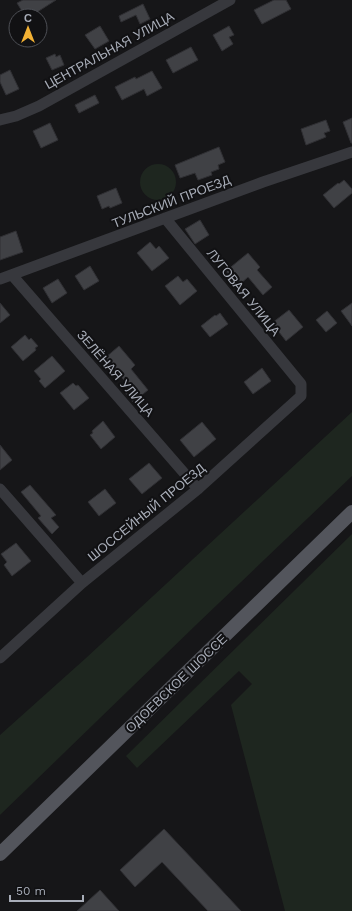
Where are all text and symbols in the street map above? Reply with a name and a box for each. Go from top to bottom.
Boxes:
north arrow [8,8,48,48]
street label: ЦЕНТРАЛЬНАЯ УЛИЦА [42,8,177,92]
text: С [24,12,32,25]
street label: ТУЛЬСКИЙ ПРОЕЗД [110,172,233,231]
street label: ЛУГОВАЯ УЛИЦА [204,246,284,339]
street label: ЗЕЛЁНАЯ УЛИЦА [74,327,157,420]
street label: ШОССЕЙНЫЙ ПРОЕЗД [85,460,208,564]
street label: ОДОЕВСКОЕ ШОССЕ [123,631,230,736]
scale bar [10,877,83,903]
text: 50 m [16,884,46,898]

